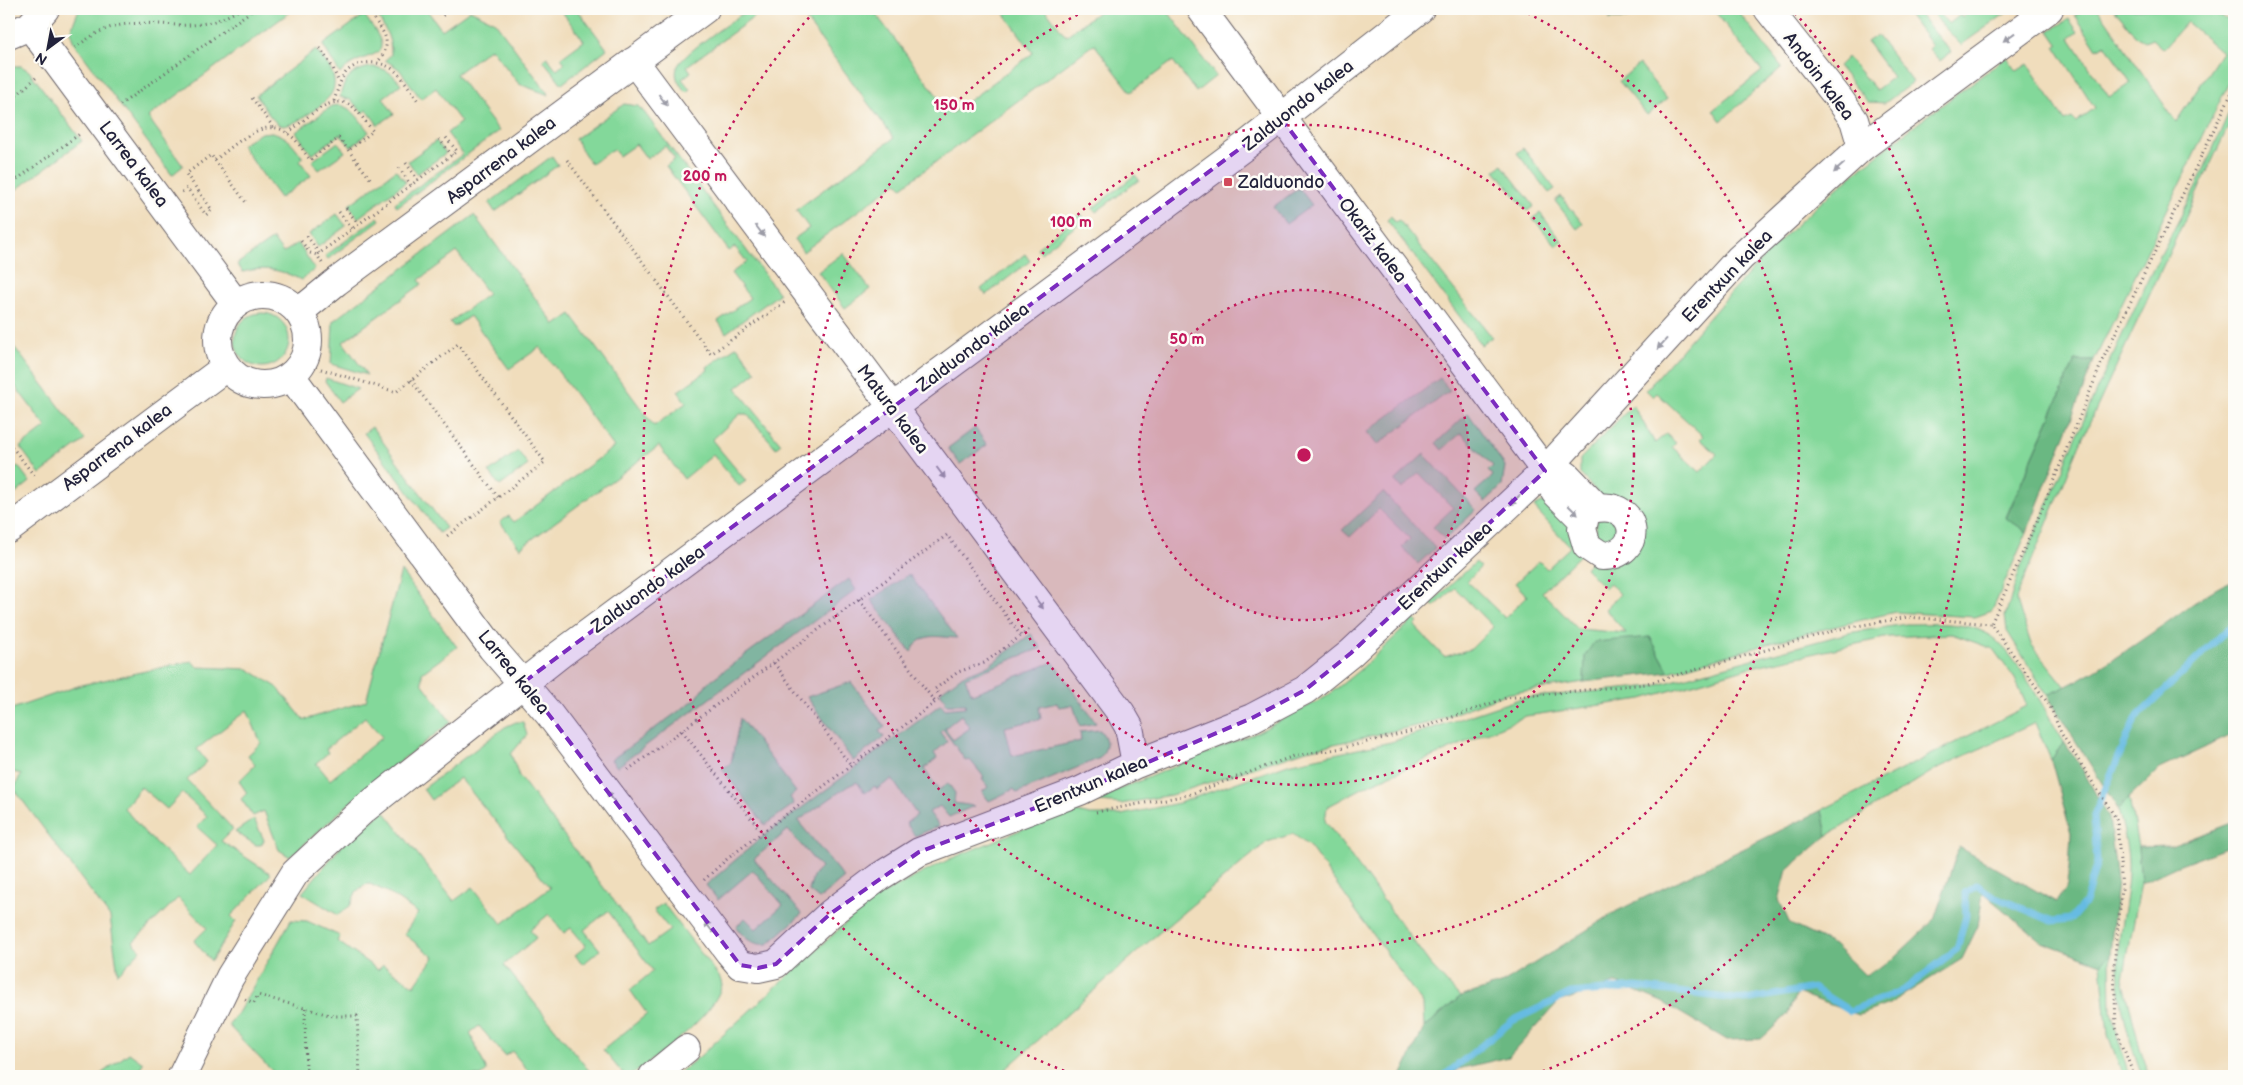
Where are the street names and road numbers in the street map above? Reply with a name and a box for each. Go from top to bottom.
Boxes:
street label: Andoin kalea [1779,28,1858,124]
street label: Zalduondo kalea [1238,56,1358,156]
street label: Asparrena kalea [442,112,560,208]
street label: Larrea kalea [95,117,173,211]
street label: Okariz kalea [1334,194,1411,287]
street label: Erentxun kalea [1678,226,1777,327]
street label: Zalduondo kalea [912,298,1033,397]
street label: Matura kalea [852,361,933,458]
street label: Asparrena kalea [58,399,176,495]
street label: Erentxun kalea [1394,517,1497,615]
street label: Zalduondo kalea [587,541,709,638]
street label: Larrea kalea [473,626,554,718]
street label: Erentxun kalea [1031,751,1151,818]

